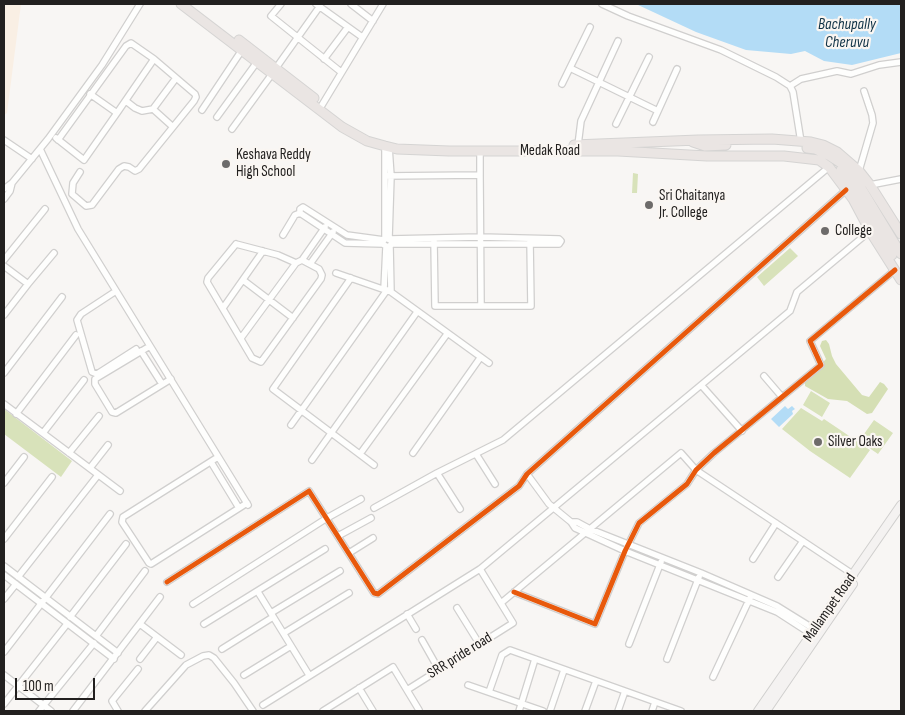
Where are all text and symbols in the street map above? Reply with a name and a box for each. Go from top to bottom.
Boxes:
water label: Bachupally Cheruvu [818,15,876,53]
street label: Medak Road [520,142,580,160]
place label: Keshava Reddy High School [236,146,311,181]
marker: Keshava Reddy High School [220,158,232,170]
place label: Sri Chaitanya Jr. College [659,187,725,222]
marker: Sri Chaitanya Jr. College [643,199,655,211]
place label: College [835,222,872,240]
marker: College [819,225,831,237]
place label: Silver Oaks [828,433,882,451]
marker: Silver Oaks [812,436,824,448]
street label: Mallampet Road [800,570,860,646]
street label: SRR pride road [424,629,496,683]
scale bar [18,668,98,700]
text: 100 m [23,677,54,696]

